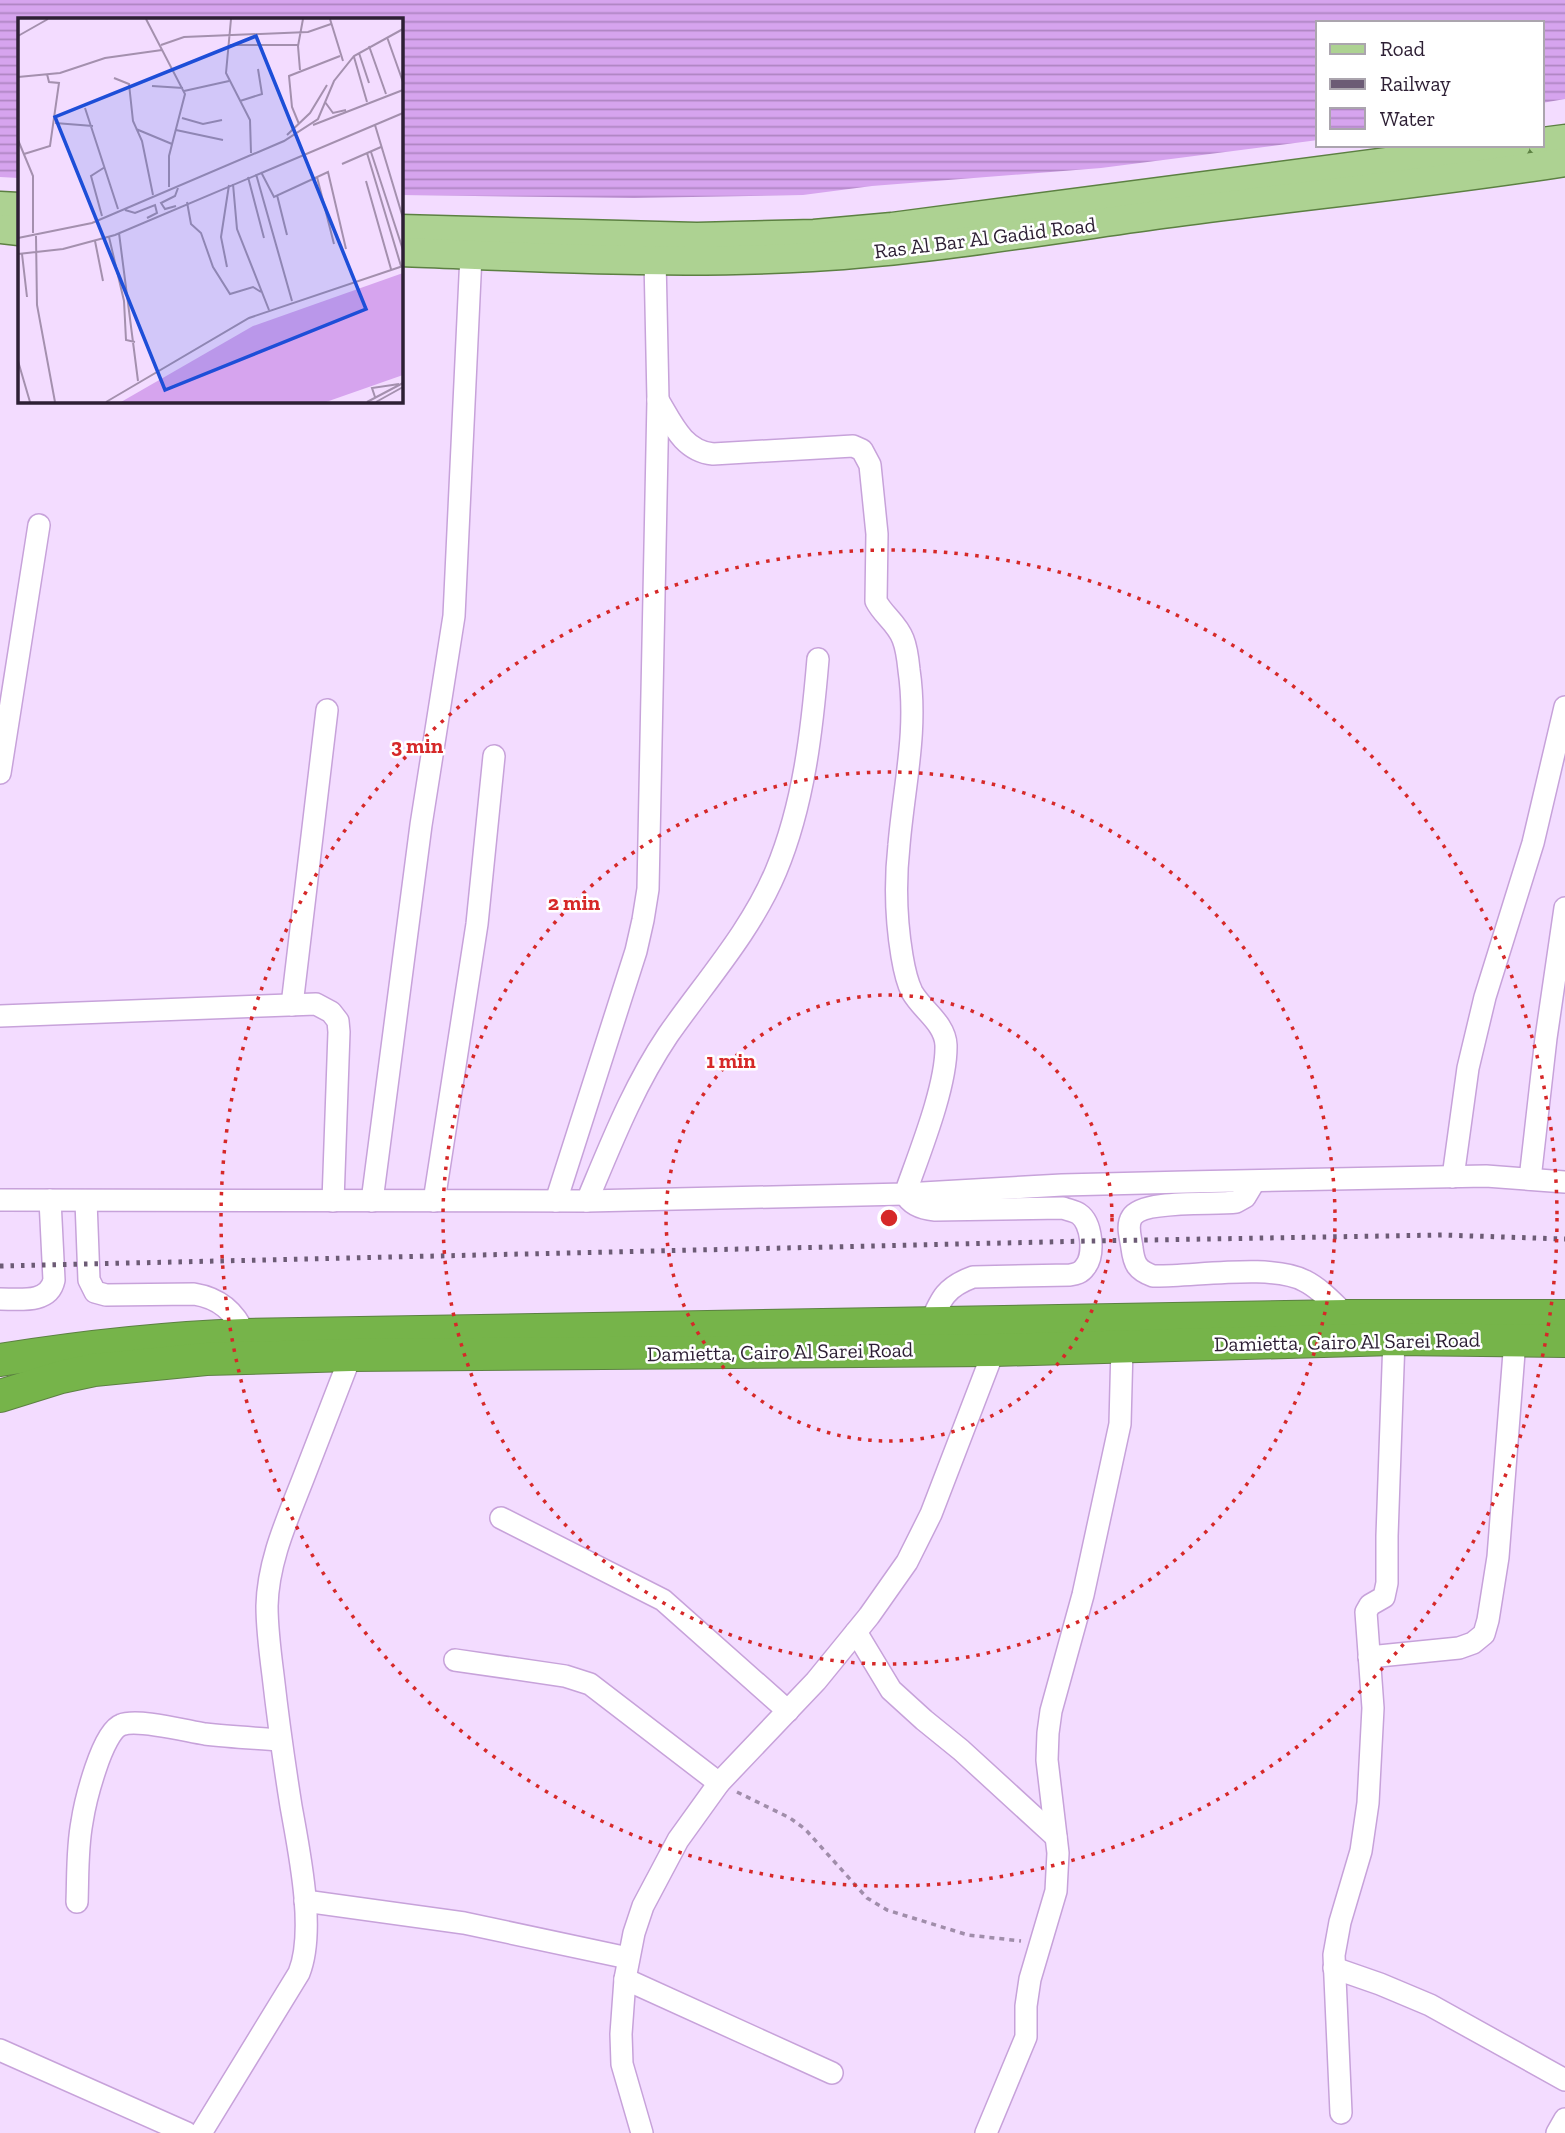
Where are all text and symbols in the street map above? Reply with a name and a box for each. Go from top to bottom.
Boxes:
inset map [18,18,402,402]
legend [1316,21,1544,147]
text: Road [1380,36,1426,61]
text: Railway [1380,71,1451,96]
text: Water [1380,106,1435,131]
street label: Ras Al Bar Al Gadid Road [873,211,1098,264]
text: 3 min [391,733,444,758]
text: 2 min [548,890,601,915]
text: 1 min [706,1048,756,1073]
centre of rings [877,1206,901,1230]
street label: Damietta, Cairo Al Sarei Road [1214,1327,1481,1356]
street label: Damietta, Cairo Al Sarei Road [647,1337,914,1366]

